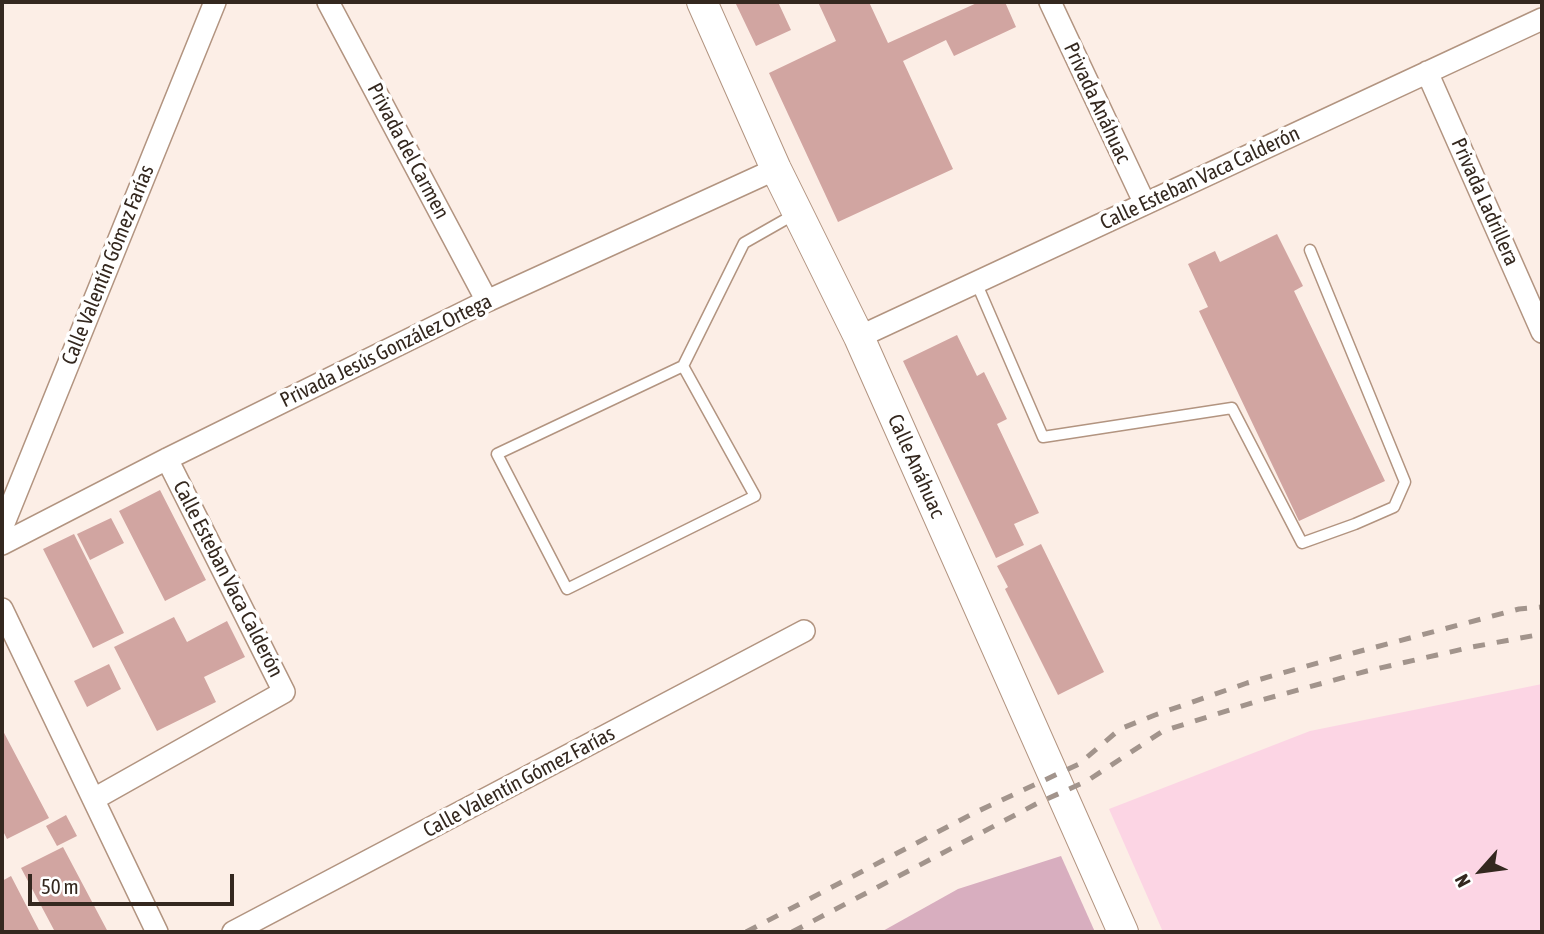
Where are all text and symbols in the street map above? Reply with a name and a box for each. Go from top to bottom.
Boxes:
street label: Privada Anáhuac [1058,39,1136,167]
street label: Privada del Carmen [362,79,454,223]
street label: Calle Esteban Vaca Calderón [1096,121,1304,235]
street label: Privada Ladrillera [1446,134,1524,270]
street label: Calle Valentín Gómez Farías [56,161,160,369]
street label: Privada Jesús González Ortega [276,289,496,413]
street label: Calle Anáhuac [882,410,950,522]
street label: Calle Esteban Vaca Calderón [167,477,289,681]
street label: Calle Valentín Gómez Farías [419,721,619,843]
north arrow [1446,836,1516,906]
scale bar [32,860,238,904]
text: N [1450,871,1475,891]
text: 50 m [41,874,79,898]

